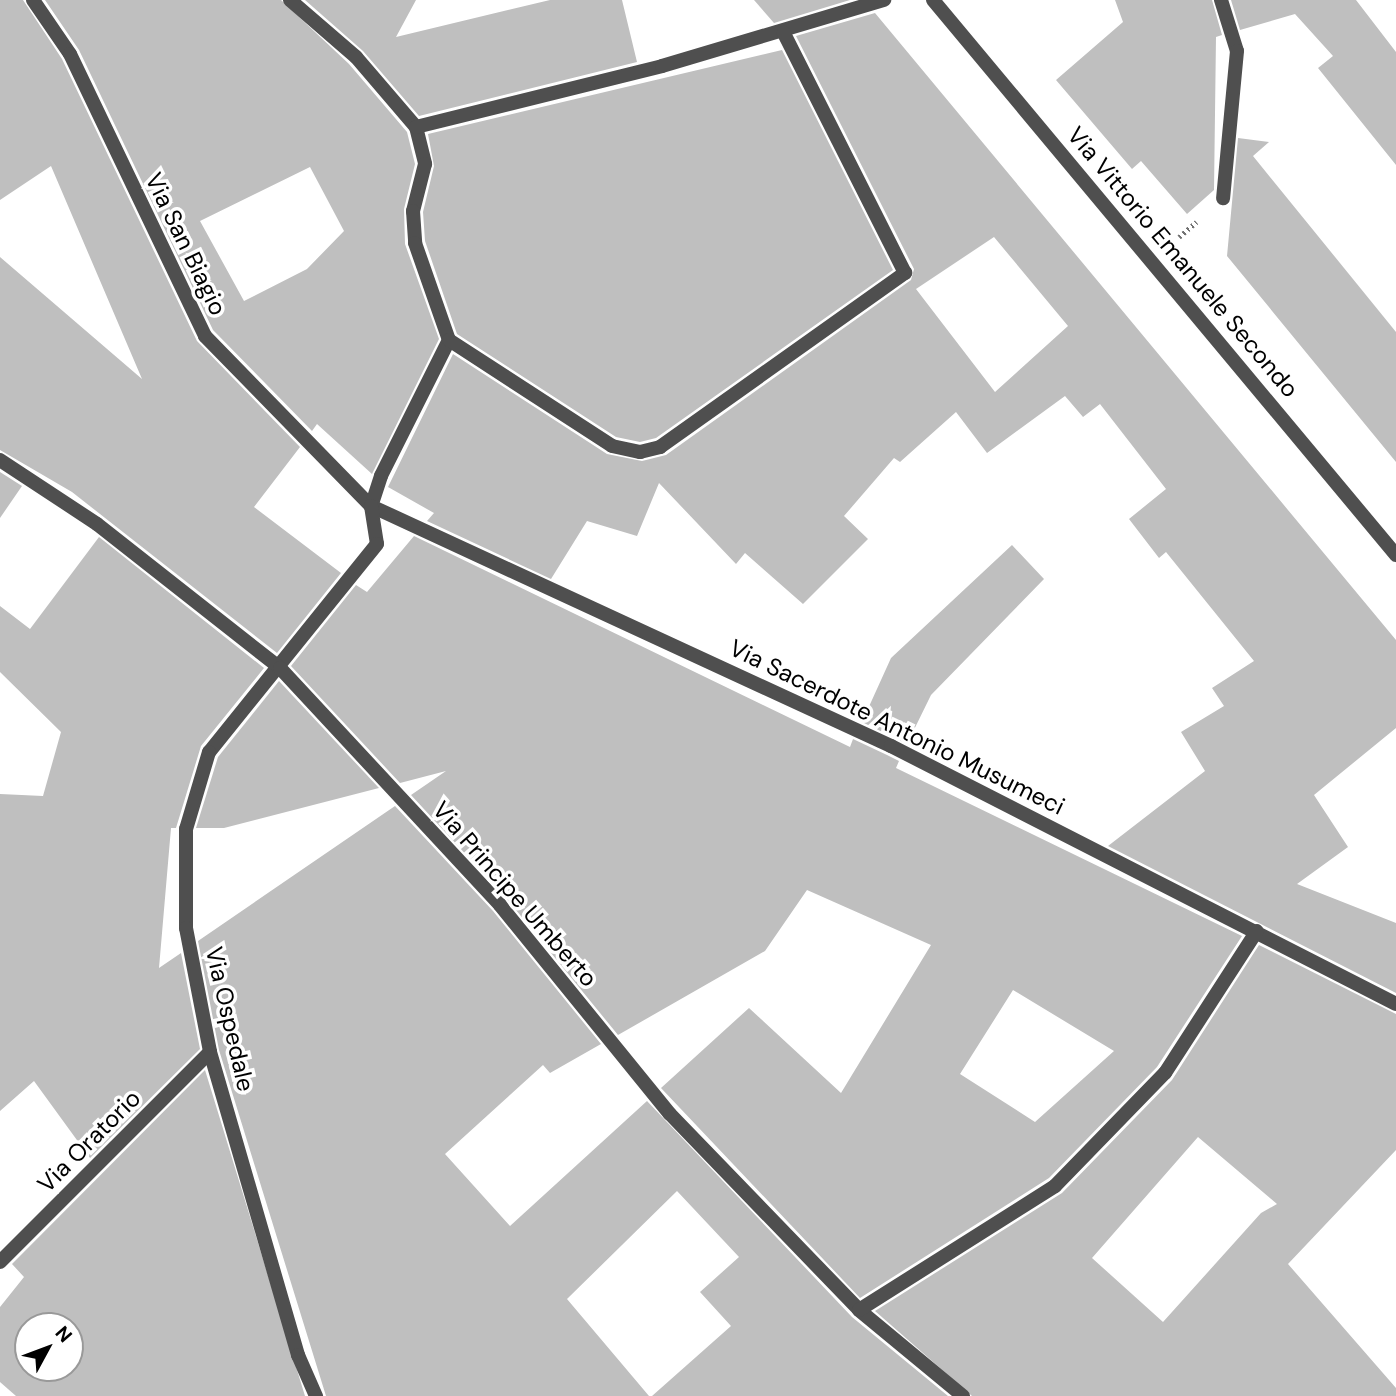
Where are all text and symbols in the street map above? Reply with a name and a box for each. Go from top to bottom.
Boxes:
street label: Via Vittorio Emanuele Secondo [1061,121,1305,403]
street label: Via San Biagio [139,168,233,320]
street label: Via Sacerdote Antonio Musumeci [725,633,1069,821]
street label: Via Principe Umberto [427,795,603,993]
street label: Via Ospedale [199,944,261,1094]
street label: Via Oratorio [32,1084,146,1198]
north arrow [14,1312,84,1382]
text: N [50,1321,78,1348]

